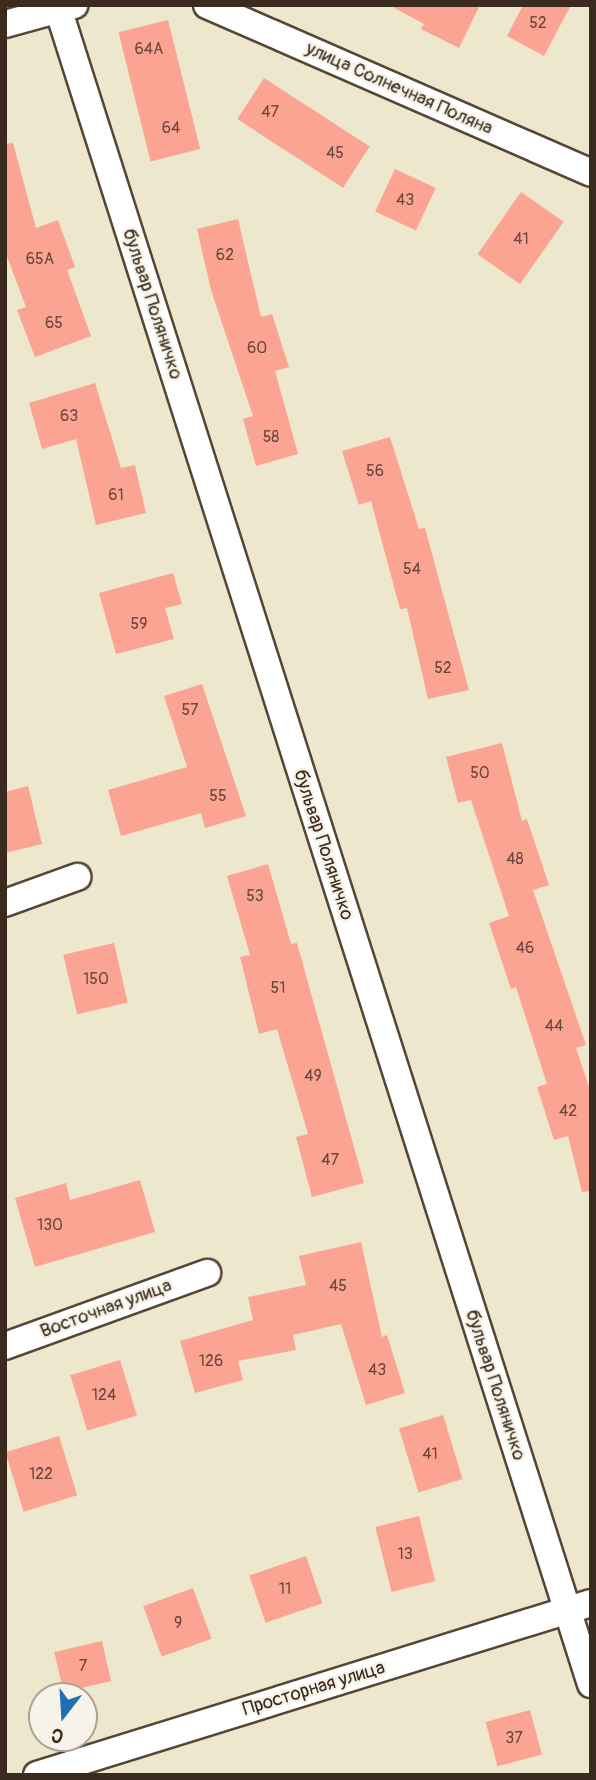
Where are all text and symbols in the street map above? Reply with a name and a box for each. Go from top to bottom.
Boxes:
house number: 52 [529,13,547,33]
street label: улица Солнечная Поляна [302,38,496,140]
house number: 64А [135,39,163,59]
house number: 47 [261,102,279,122]
house number: 64 [162,118,180,138]
house number: 45 [326,143,344,163]
house number: 43 [396,190,414,210]
street label: бульвар Поляничко [117,226,187,382]
house number: 41 [513,229,529,249]
house number: 62 [216,245,234,265]
house number: 65А [26,249,54,269]
house number: 65 [45,313,63,333]
house number: 60 [247,338,267,358]
house number: 63 [60,406,78,426]
house number: 58 [263,427,279,447]
house number: 56 [366,461,384,481]
house number: 61 [108,485,124,505]
house number: 54 [403,559,421,579]
house number: 59 [131,614,147,634]
house number: 52 [434,658,452,678]
house number: 57 [181,700,199,720]
house number: 50 [470,763,490,783]
street label: бульвар Поляничко [288,767,358,923]
house number: 55 [209,786,227,806]
house number: 48 [506,849,524,869]
house number: 53 [246,886,264,906]
house number: 46 [516,938,534,958]
house number: 150 [83,969,109,989]
house number: 51 [271,978,285,998]
house number: 44 [545,1016,563,1036]
house number: 49 [304,1066,322,1086]
house number: 42 [559,1101,577,1121]
house number: 47 [321,1150,339,1170]
house number: 130 [37,1215,63,1235]
street label: Восточная улица [37,1275,175,1343]
house number: 45 [329,1276,347,1296]
street label: бульвар Поляничко [460,1307,530,1463]
house number: 126 [199,1351,223,1371]
house number: 43 [368,1360,386,1380]
house number: 124 [92,1385,116,1405]
house number: 41 [422,1444,438,1464]
house number: 122 [29,1464,53,1484]
house number: 13 [397,1544,413,1564]
house number: 11 [279,1579,291,1599]
house number: 9 [174,1613,182,1633]
house number: 7 [79,1656,87,1676]
street label: Просторная улица [240,1657,388,1721]
north arrow [28,1682,98,1752]
text: С [48,1722,67,1748]
house number: 37 [505,1728,523,1748]

